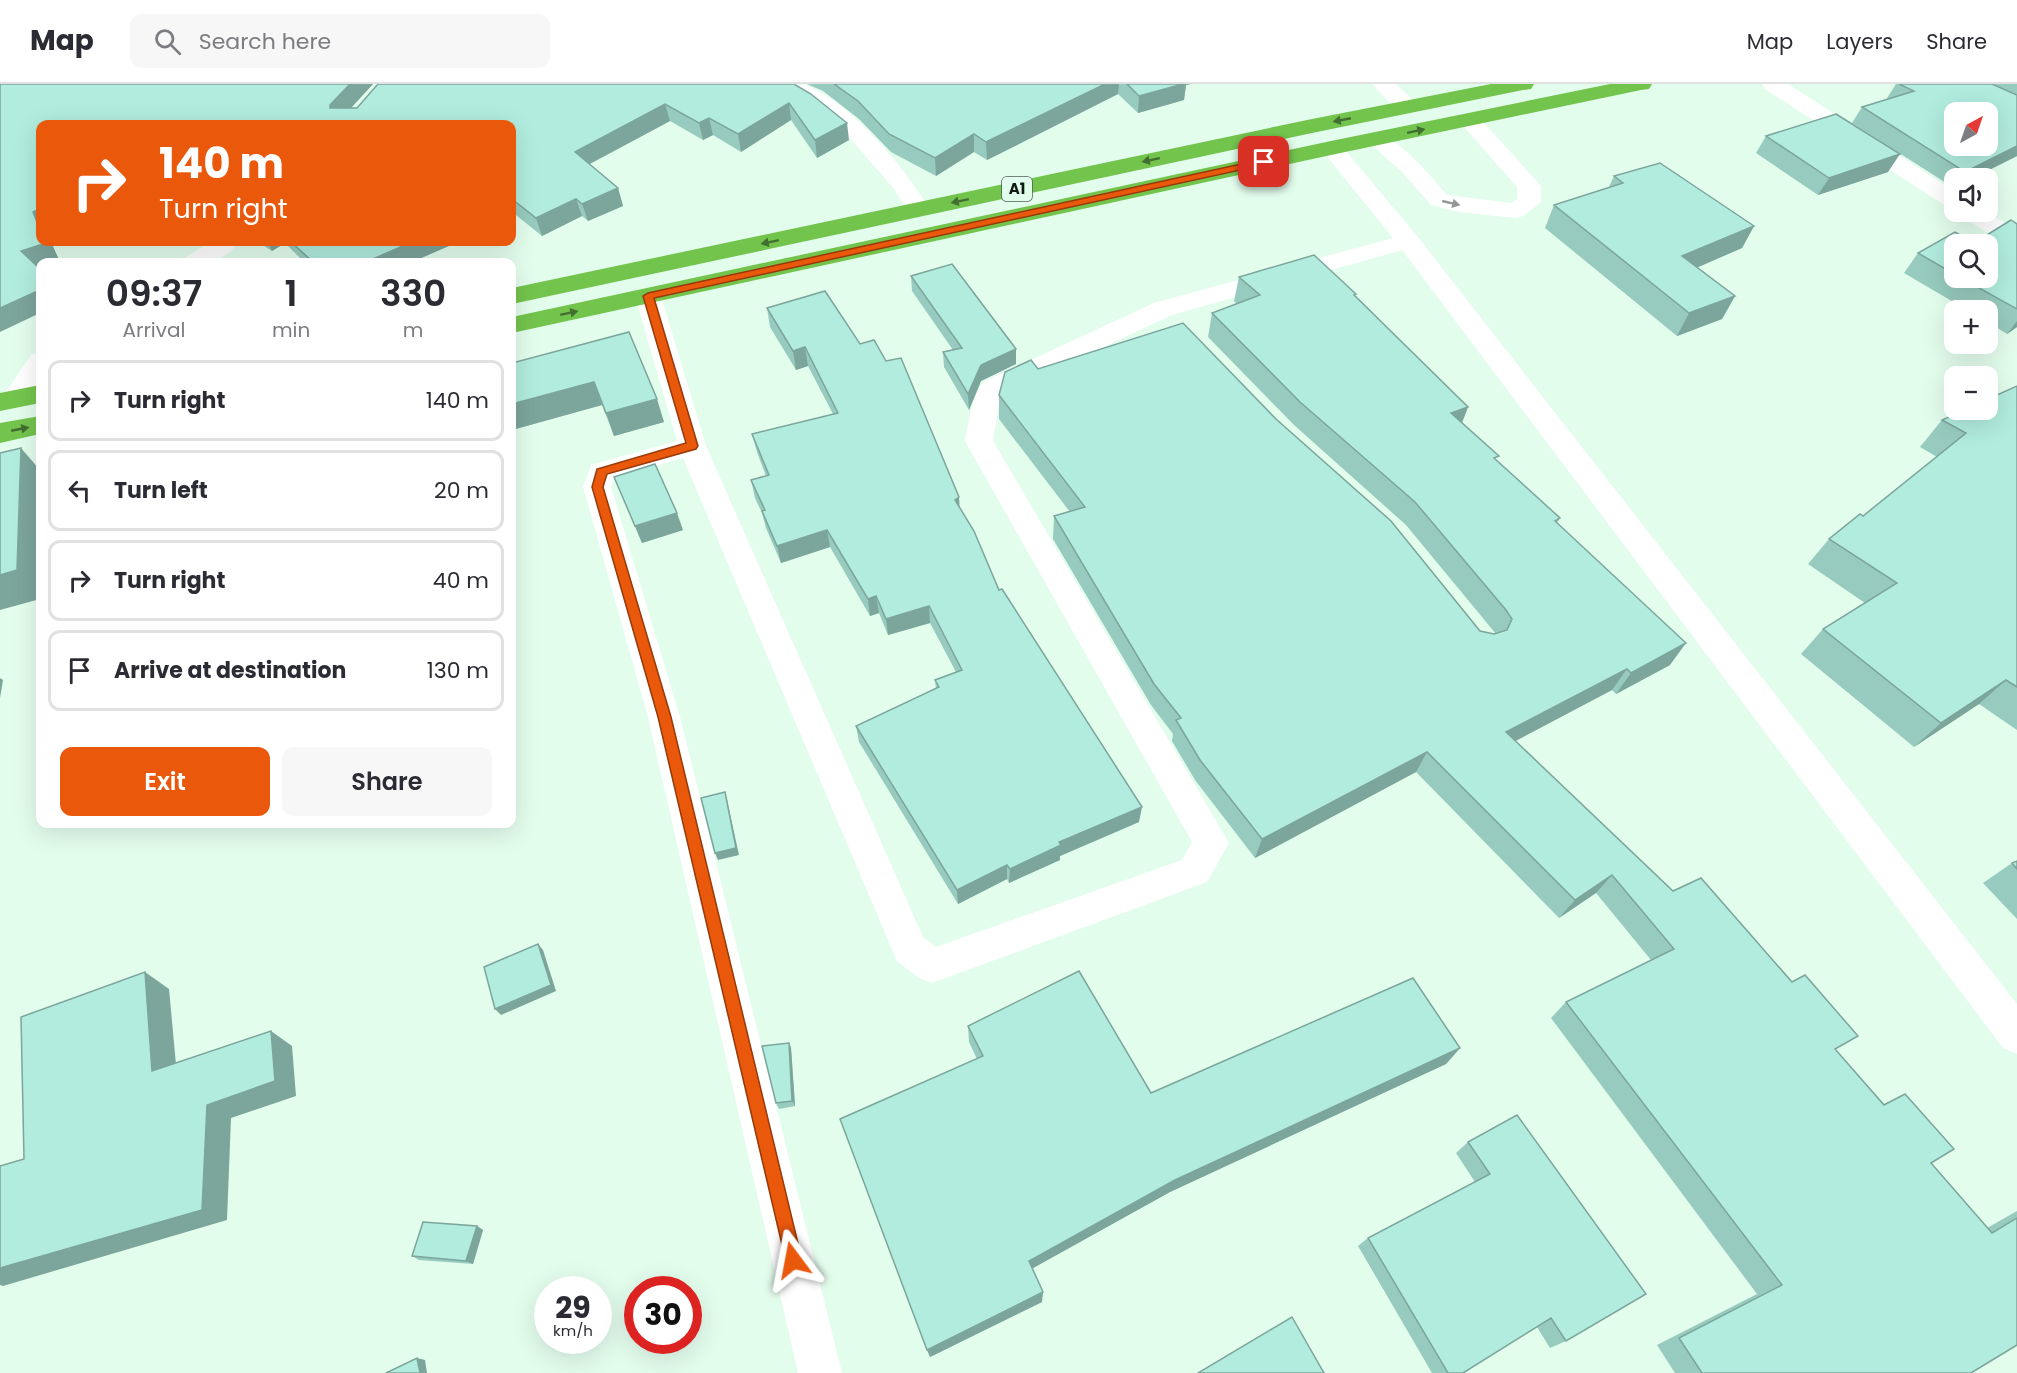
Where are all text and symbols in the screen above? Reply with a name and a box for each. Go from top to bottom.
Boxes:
search box [130,14,550,68]
text: Map [30,21,94,60]
icon: search [151,25,184,58]
text: Search here [199,26,331,57]
text: Map [1747,27,1793,56]
text: Layers [1826,27,1893,56]
text: Share [1926,27,1987,56]
north arrow [1944,102,1998,156]
map controls [1944,102,1998,420]
one-way arrow [1332,116,1351,125]
one-way arrow [1407,125,1426,135]
text: 140 m [159,134,284,193]
pin [1238,136,1289,187]
icon: right [60,144,138,222]
icon: arrive [1247,145,1280,178]
one-way arrow [1142,156,1160,166]
button: sound [1944,168,1998,222]
road number: A1 [1002,177,1032,201]
text: Turn right [159,190,288,227]
one-way arrow [951,197,970,206]
one-way arrow [1442,198,1460,208]
button: search [1944,234,1998,288]
one-way arrow [760,237,779,247]
text: 09:37 [106,268,202,319]
text: 1 [285,268,298,319]
text: 330 [380,268,446,319]
button: + [1944,300,1998,354]
one-way arrow [559,308,578,317]
text: Arrival [122,316,185,344]
text: min [272,316,310,344]
text: m [403,316,423,344]
button: − [1944,366,1998,420]
icon: right [63,384,96,417]
text: Turn right [114,385,225,416]
text: 140 m [426,385,489,416]
one-way arrow [11,424,30,433]
icon: left [63,474,96,507]
text: Turn left [114,475,208,506]
text: 20 m [434,475,489,506]
icon: right [63,564,96,597]
text: Turn right [114,565,225,596]
text: 40 m [433,565,489,596]
icon: arrive [63,654,96,687]
text: Arrive at destination [114,655,346,686]
text: 130 m [427,655,489,686]
button: Exit [60,747,270,816]
button: Share [282,747,492,816]
position arrow [761,1228,825,1292]
speed limit sign: 30 [624,1276,702,1354]
text: 29 [555,1286,591,1329]
text: km/h [553,1320,593,1341]

